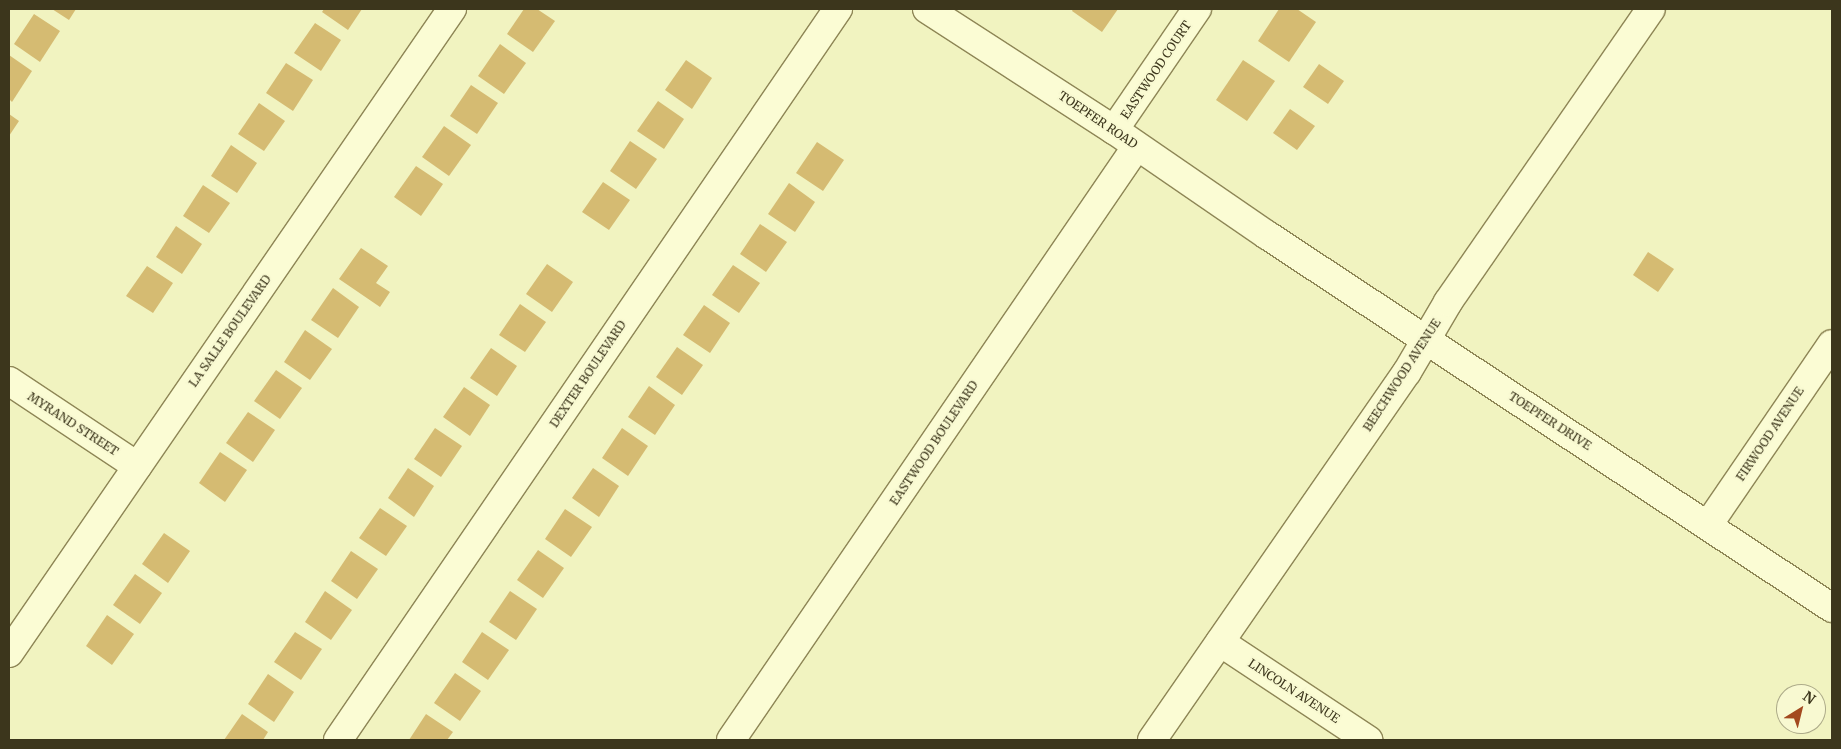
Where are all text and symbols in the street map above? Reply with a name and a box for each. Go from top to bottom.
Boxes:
street label: EASTWOOD COURT [1118,18,1194,122]
street label: TOEPFER ROAD [1056,88,1140,152]
street label: LA SALLE BOULEVARD [186,272,274,390]
street label: BEECHWOOD AVENUE [1360,316,1444,434]
street label: DEXTER BOULEVARD [547,318,629,430]
street label: EASTWOOD BOULEVARD [887,378,981,508]
street label: FIRWOOD AVENUE [1733,384,1807,484]
street label: MYRAND STREET [25,389,121,459]
street label: TOEPFER DRIVE [1506,389,1594,453]
street label: LINCOLN AVENUE [1246,656,1342,726]
north arrow [1776,684,1826,734]
text: N [1799,687,1819,708]

